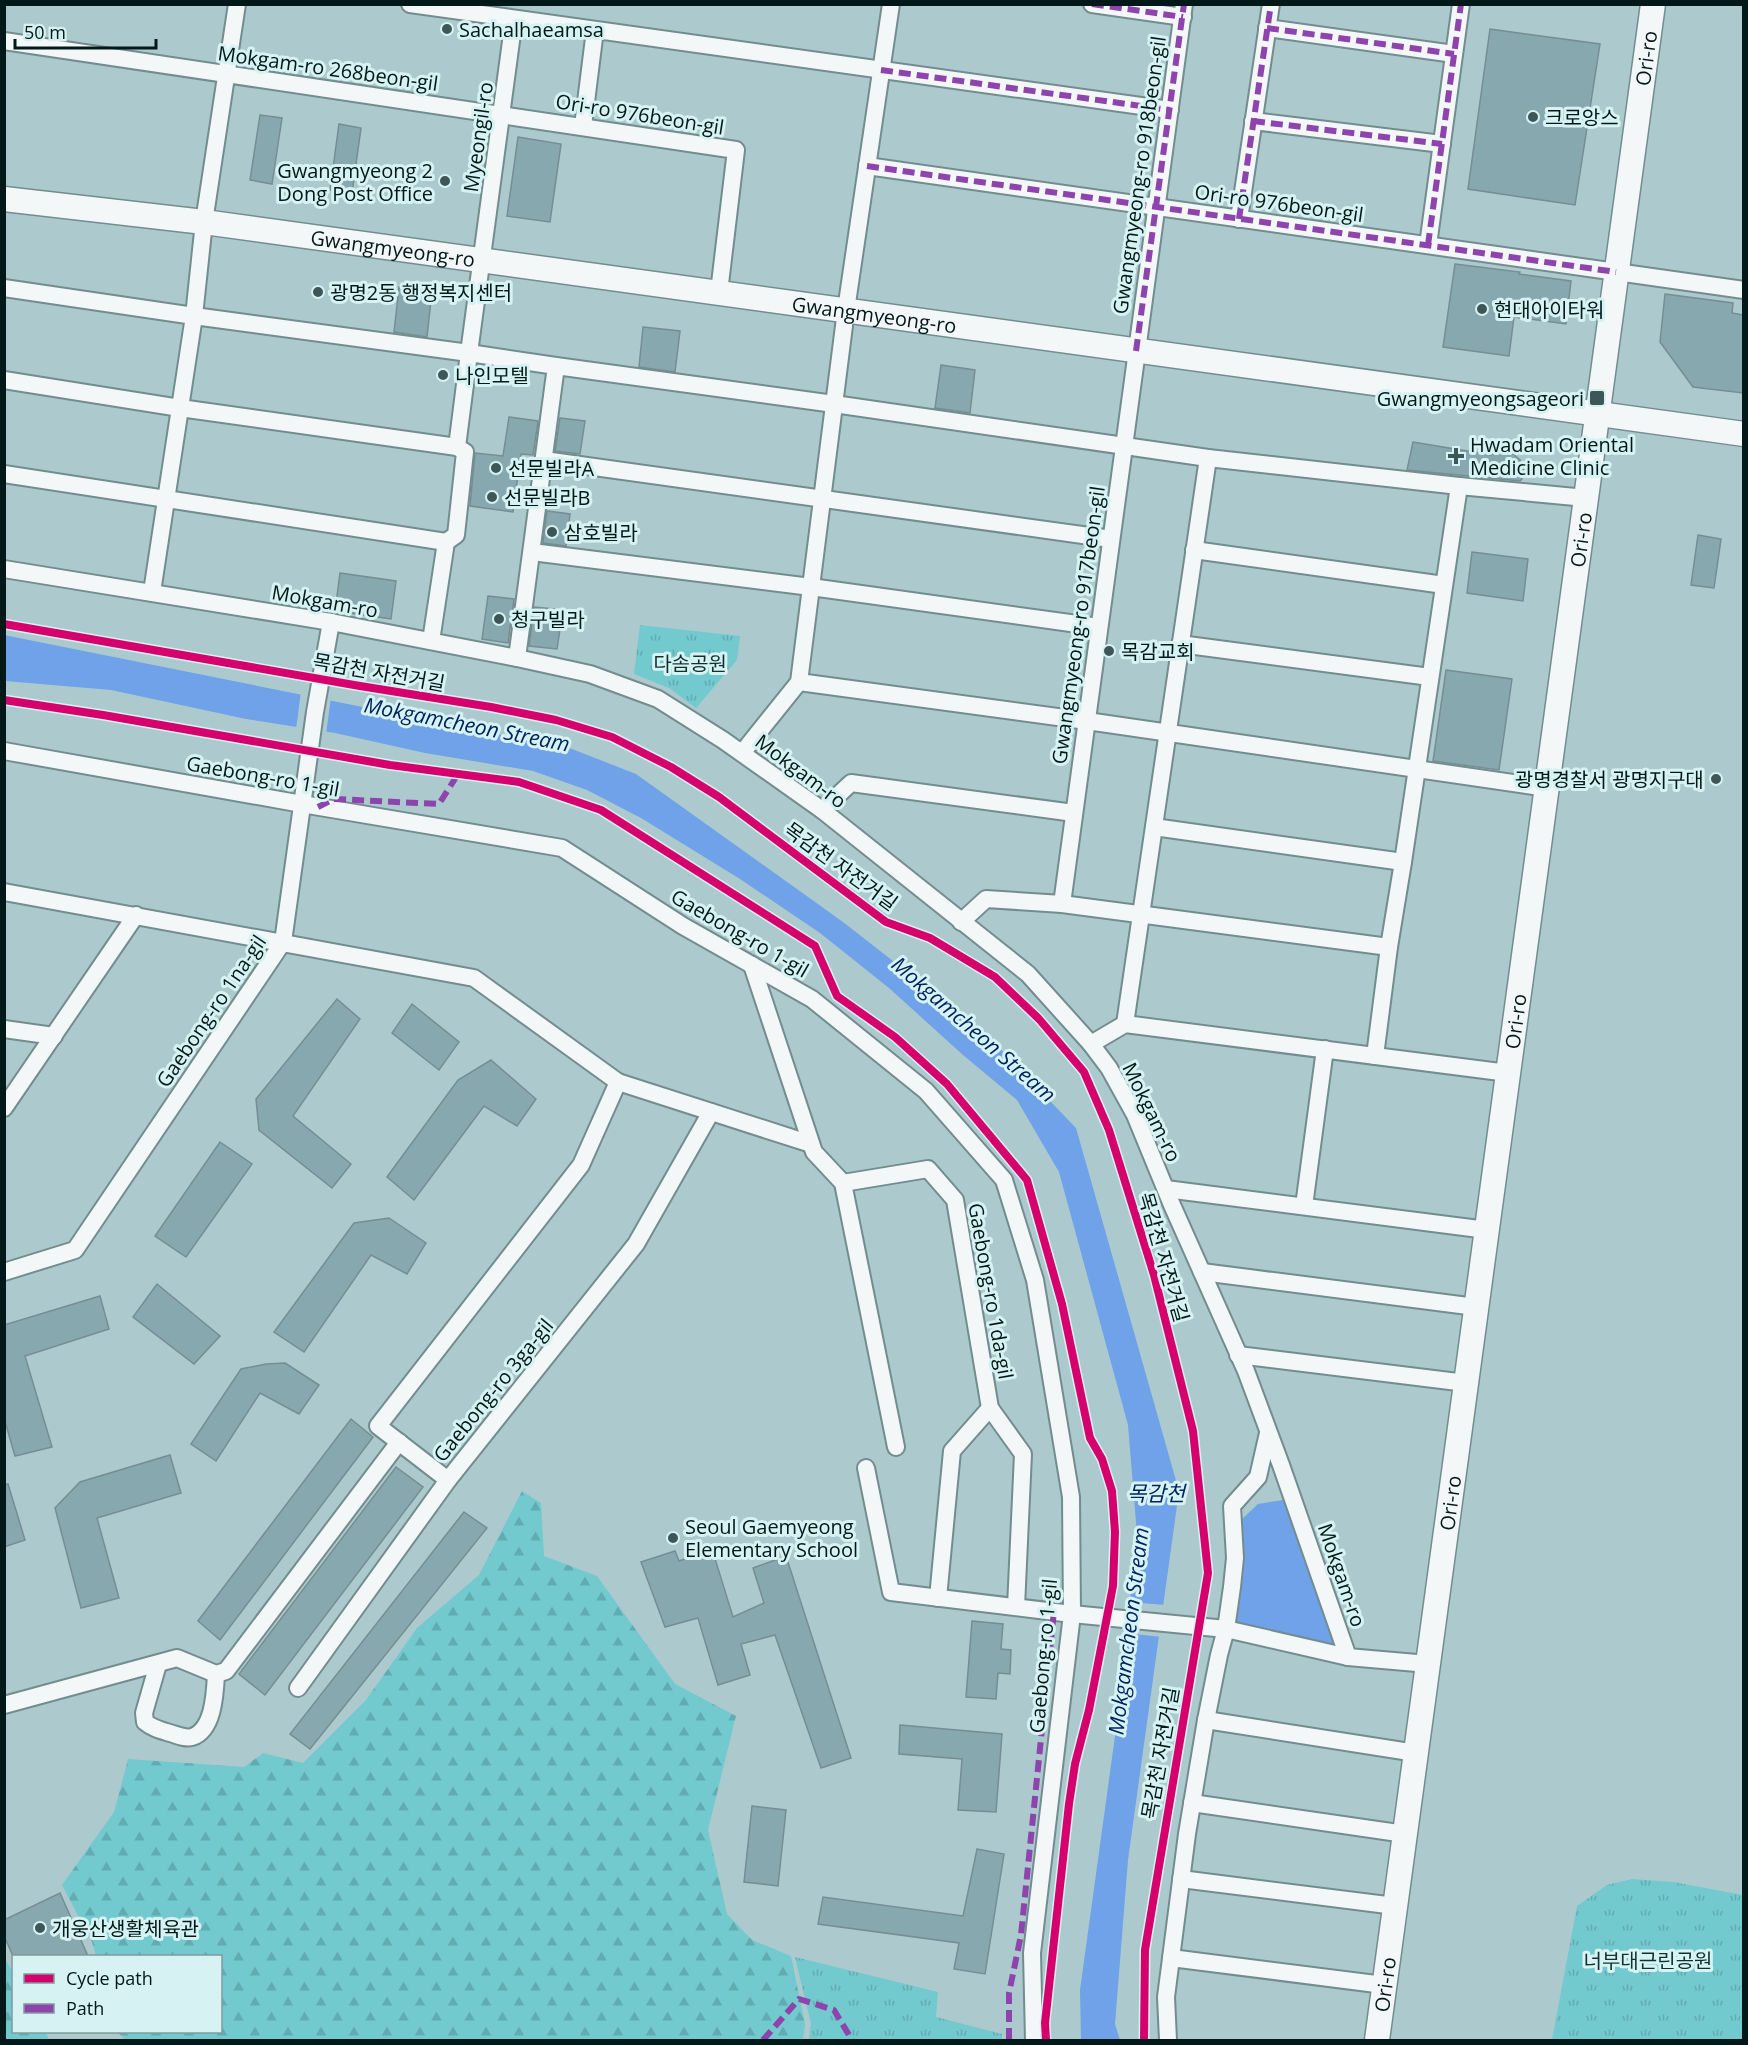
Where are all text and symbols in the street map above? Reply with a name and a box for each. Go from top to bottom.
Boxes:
scale bar [15,12,156,50]
place label: Sachalhaeamsa [459,16,604,43]
text: 50 m [24,20,66,44]
marker: Sachalhaeamsa [440,22,454,36]
street label: Ori-ro [1629,29,1663,87]
street label: Gwangmyeong-ro 918beon-gil [1106,34,1172,316]
street label: Mokgam-ro 268beon-gil [216,39,440,97]
street label: Myeongil-ro [457,80,499,194]
street label: Ori-ro 976beon-gil [554,87,726,141]
place label: 크로앙스 [1545,104,1619,131]
marker: 크로앙스 [1526,110,1540,124]
place label: Gwangmyeong 2 Dong Post Office [277,157,433,207]
marker: Gwangmyeong 2 Dong Post Office [438,174,452,188]
street label: Ori-ro 976beon-gil [1193,178,1365,228]
street label: Gwangmyeong-ro [309,223,477,273]
place label: 광명2동 행정복지센터 [330,279,512,306]
marker: 광명2동 행정복지센터 [311,285,325,299]
street label: Gwangmyeong-ro [790,290,958,339]
place label: 현대아이타워 [1494,296,1604,323]
marker: 현대아이타워 [1475,302,1489,316]
place label: 나인모텔 [455,362,529,389]
marker: 나인모텔 [436,368,450,382]
place label: Gwangmyeongsageori [1377,385,1584,412]
marker: Gwangmyeongsageori [1588,389,1606,407]
place label: Hwadam Oriental Medicine Clinic [1470,431,1634,481]
marker: Hwadam Oriental Medicine Clinic [1447,447,1465,465]
place label: 선문빌라A [508,455,595,482]
marker: 선문빌라A [489,461,503,475]
place label: 선문빌라B [504,484,591,511]
street label: Gwangmyeong-ro 917beon-gil [1045,484,1111,766]
marker: 선문빌라B [485,490,499,504]
street label: Ori-ro [1563,510,1597,569]
place label: 삼호빌라 [564,519,638,546]
marker: 삼호빌라 [545,525,559,539]
street label: Mokgam-ro [270,578,380,624]
place label: 청구빌라 [511,606,585,633]
marker: 청구빌라 [492,612,506,626]
place label: 목감교회 [1121,638,1195,665]
marker: 목감교회 [1102,644,1116,658]
street label: 목감천 자전거길 [311,647,447,697]
park label: 다솜공원 [653,650,727,677]
water label: Mokgamcheon Stream [362,690,572,758]
street label: Mokgam-ro [750,728,852,814]
street label: Gaebong-ro 1-gil [184,749,342,803]
place label: 광명경찰서 광명지구대 [1515,766,1704,793]
marker: 광명경찰서 광명지구대 [1709,772,1723,786]
street label: 목감천 자전거길 [779,816,903,916]
street label: Gaebong-ro 1-gil [666,883,814,983]
street label: Gaebong-ro 1na-gil [150,930,272,1092]
water label: Mokgamcheon Stream [886,950,1062,1108]
street label: Ori-ro [1498,992,1532,1051]
street label: Mokgam-ro [1116,1058,1188,1166]
street label: 목감천 자전거길 [1133,1189,1195,1325]
street label: Gaebong-ro 1da-gil [962,1201,1020,1381]
street label: Gaebong-ro 3ga-gil [427,1313,559,1467]
street label: Ori-ro [1433,1474,1467,1532]
water label: 목감천 [1127,1479,1188,1507]
place label: Seoul Gaemyeong Elementary School [685,1513,858,1563]
street label: Mokgam-ro [1312,1520,1372,1630]
water label: Mokgamcheon Stream [1101,1526,1155,1736]
marker: Seoul Gaemyeong Elementary School [666,1531,680,1545]
street label: Gaebong-ro 1-gil [1023,1578,1063,1734]
street label: 목감천 자전거길 [1135,1685,1185,1821]
place label: 개웅산생활체육관 [52,1915,199,1942]
marker: 개웅산생활체육관 [33,1921,47,1935]
park label: 너부대근린공원 [1584,1947,1712,1974]
legend [12,1955,222,2033]
street label: Ori-ro [1367,1955,1402,2014]
text: Cycle path [66,1966,153,1990]
text: Path [66,1996,104,2020]

